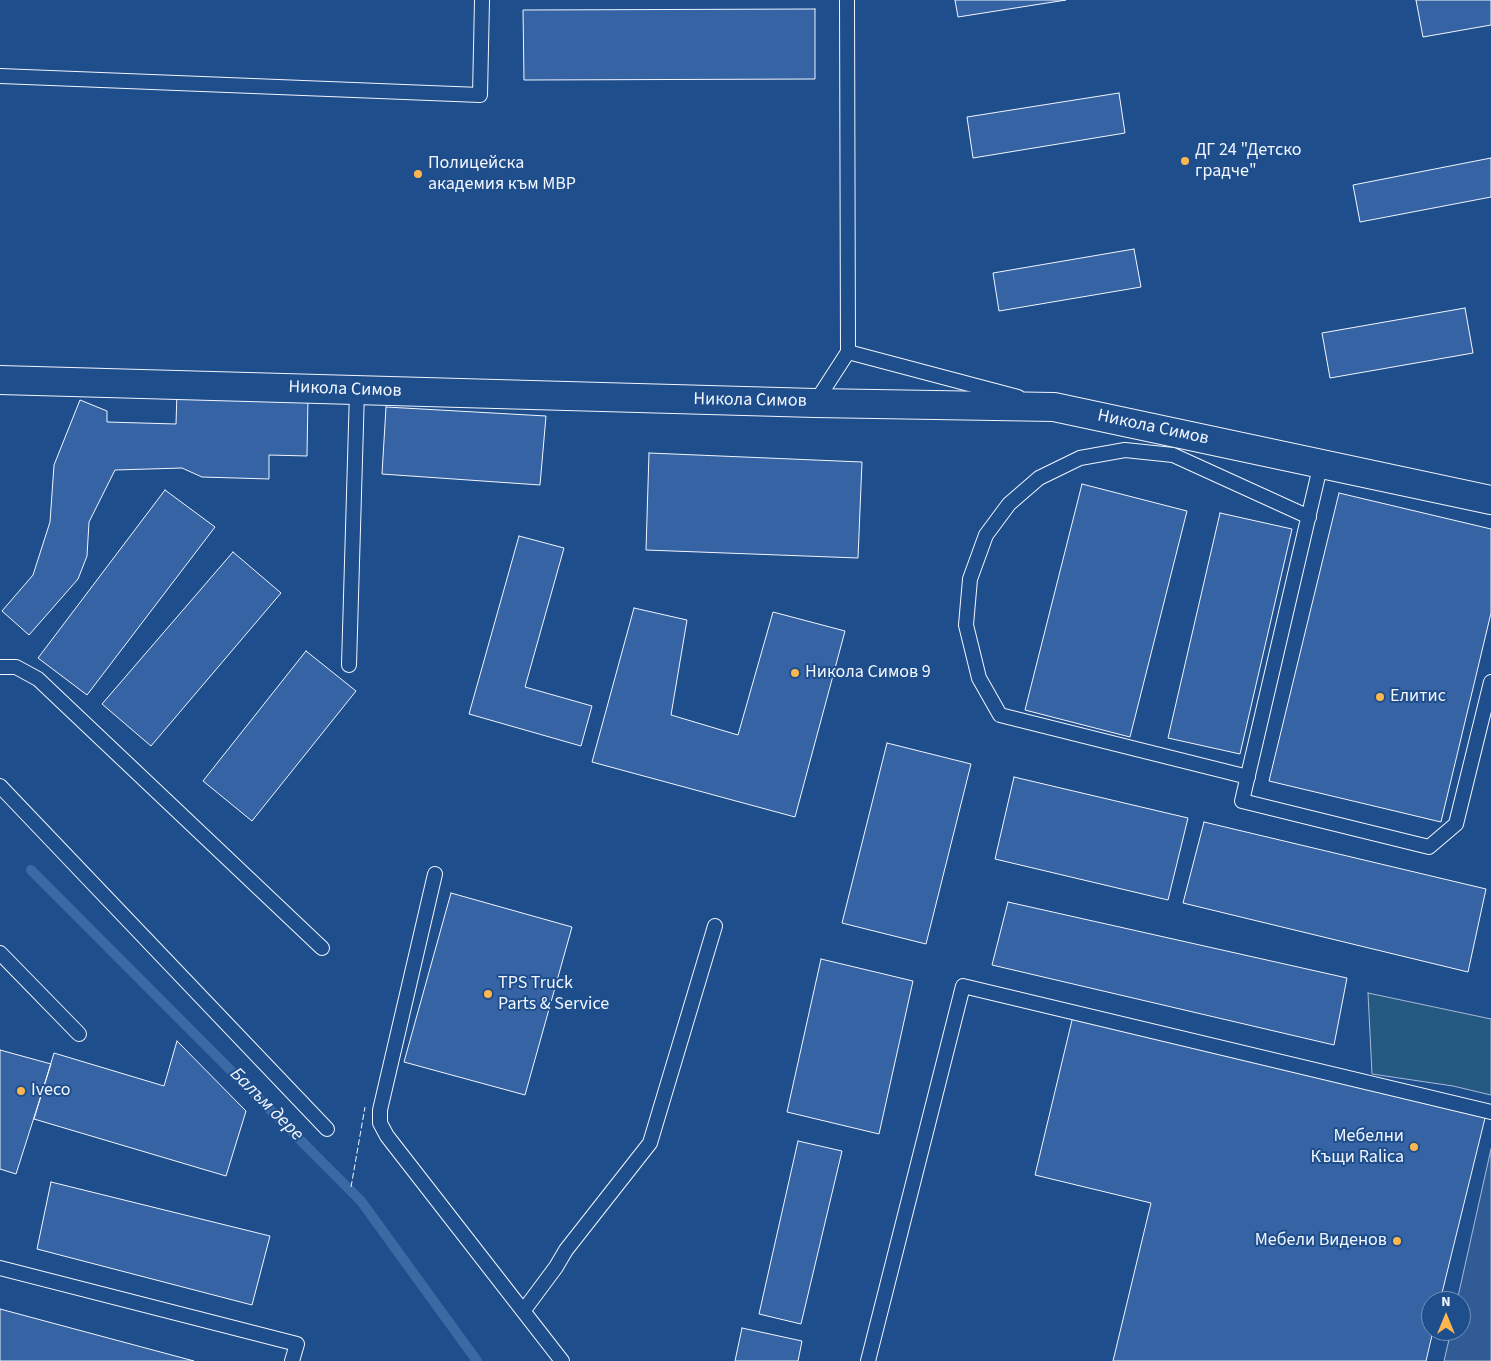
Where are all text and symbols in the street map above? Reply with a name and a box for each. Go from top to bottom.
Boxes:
place label: ДГ 24 "Детско градче" [1195,140,1302,182]
place label: Полицейска академия към МВР [428,153,576,195]
marker: ДГ 24 "Детско градче" [1179,155,1191,167]
marker: Полицейска академия към МВР [412,168,424,180]
street label: Никола Симов [288,377,402,403]
street label: Никола Симов [693,389,807,413]
street label: Никола Симов [1095,406,1211,450]
place label: Никола Симов 9 [805,662,931,684]
marker: Никола Симов 9 [789,667,801,679]
place label: Елитис [1390,686,1446,708]
marker: Елитис [1374,691,1386,703]
place label: TPS Truck Parts & Service [498,973,609,1016]
marker: TPS Truck Parts & Service [482,988,494,1000]
water label: Балъм дере [224,1063,308,1147]
place label: Iveco [31,1080,71,1102]
marker: Iveco [15,1085,27,1097]
place label: Мебелни Къщи Ralica [1311,1126,1404,1168]
marker: Мебелни Къщи Ralica [1408,1141,1420,1153]
place label: Мебели Виденов [1255,1230,1387,1252]
marker: Мебели Виденов [1391,1235,1403,1247]
north arrow [1421,1291,1471,1341]
text: N [1441,1292,1451,1312]

